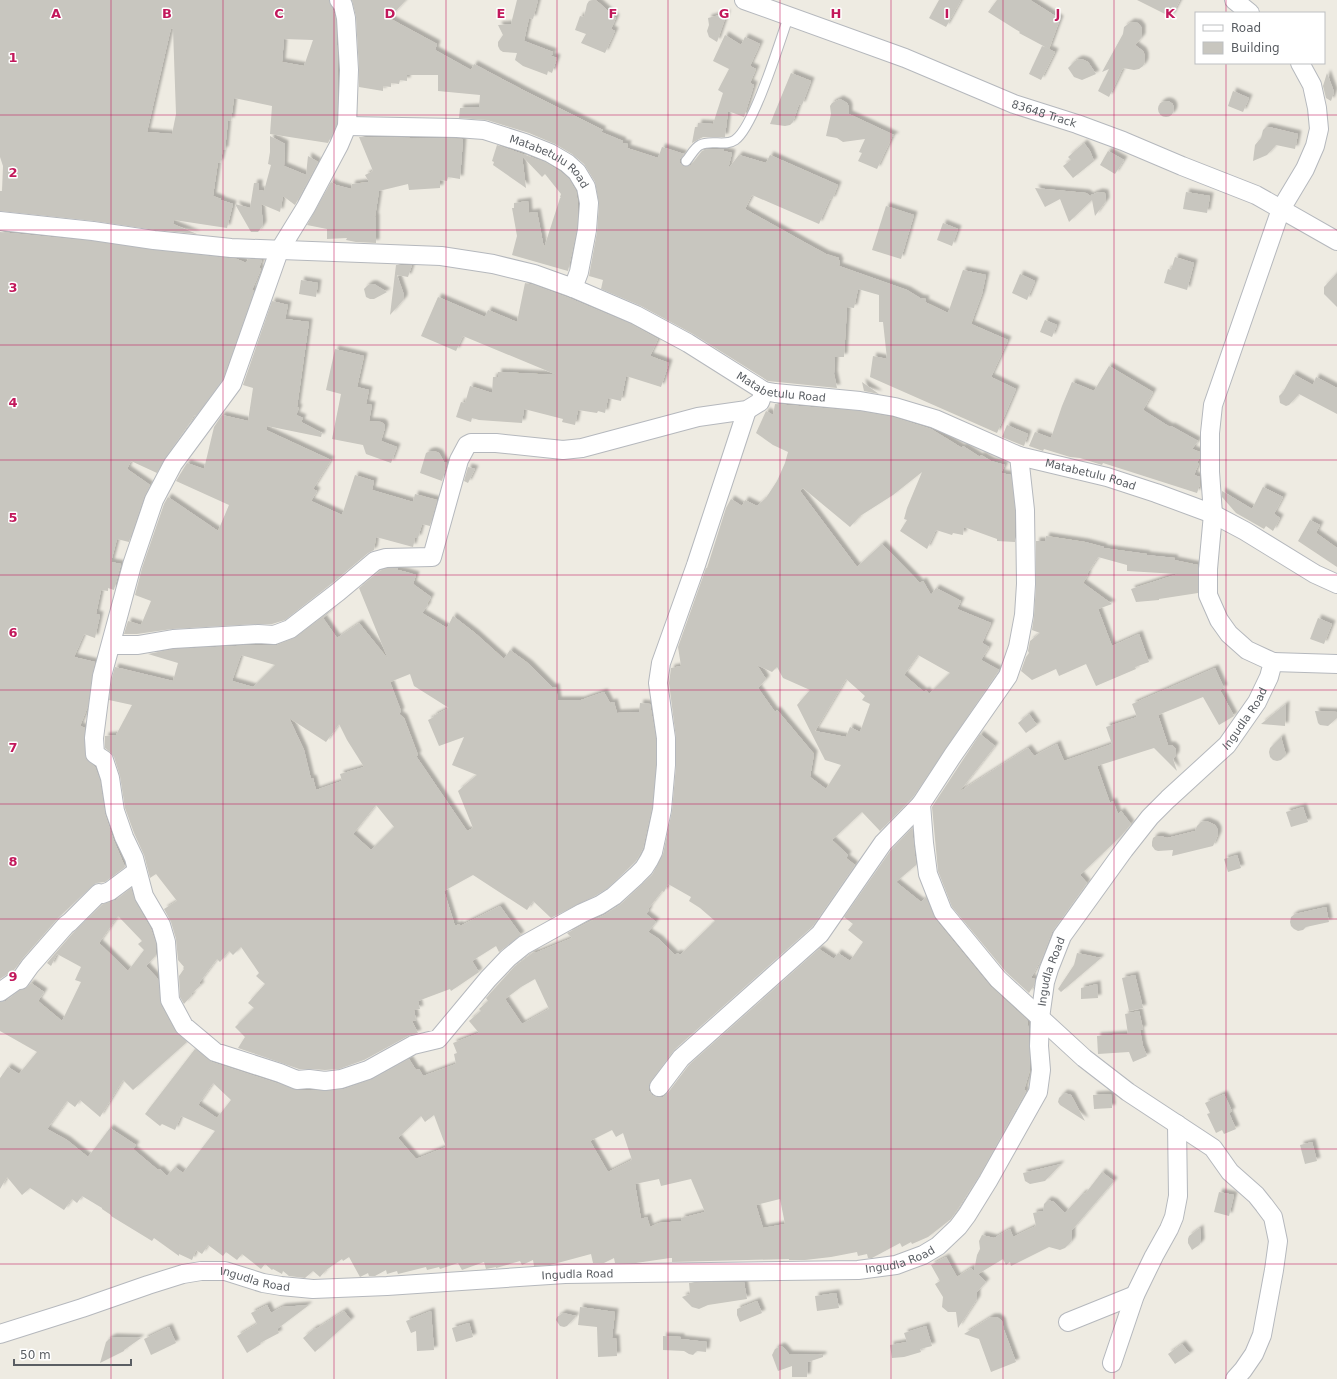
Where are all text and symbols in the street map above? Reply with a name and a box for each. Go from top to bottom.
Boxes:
text: A [51,6,61,21]
text: B [162,6,172,21]
text: C [274,6,284,21]
text: D [385,6,396,21]
text: E [497,6,505,21]
text: F [609,6,617,21]
text: G [719,6,729,21]
text: H [831,6,841,21]
text: I [945,6,949,21]
text: J [1055,6,1060,21]
text: K [1165,6,1176,21]
legend [1195,12,1325,64]
text: Road [1231,21,1261,35]
text: Building [1231,41,1280,55]
text: 1 [8,50,18,65]
street label: 83648 Track [1010,98,1079,131]
street label: Matabetulu Road [508,132,591,191]
text: 2 [8,165,18,180]
text: 3 [8,280,18,295]
street label: Matabetulu Road [734,369,826,405]
text: 4 [8,395,18,410]
street label: Matabetulu Road [1044,456,1138,493]
text: 5 [8,510,18,525]
text: 6 [8,625,18,640]
street label: Ingudla Road [1220,685,1270,753]
text: 7 [8,740,18,755]
text: 8 [8,854,18,869]
street label: Ingudla Road [1036,935,1068,1007]
text: 9 [8,969,18,984]
street label: Ingudla Road [865,1243,937,1276]
street label: Ingudla Road [220,1265,291,1294]
street label: Ingudla Road [541,1267,614,1283]
scale bar [14,1341,131,1367]
text: 50 m [20,1348,51,1362]

